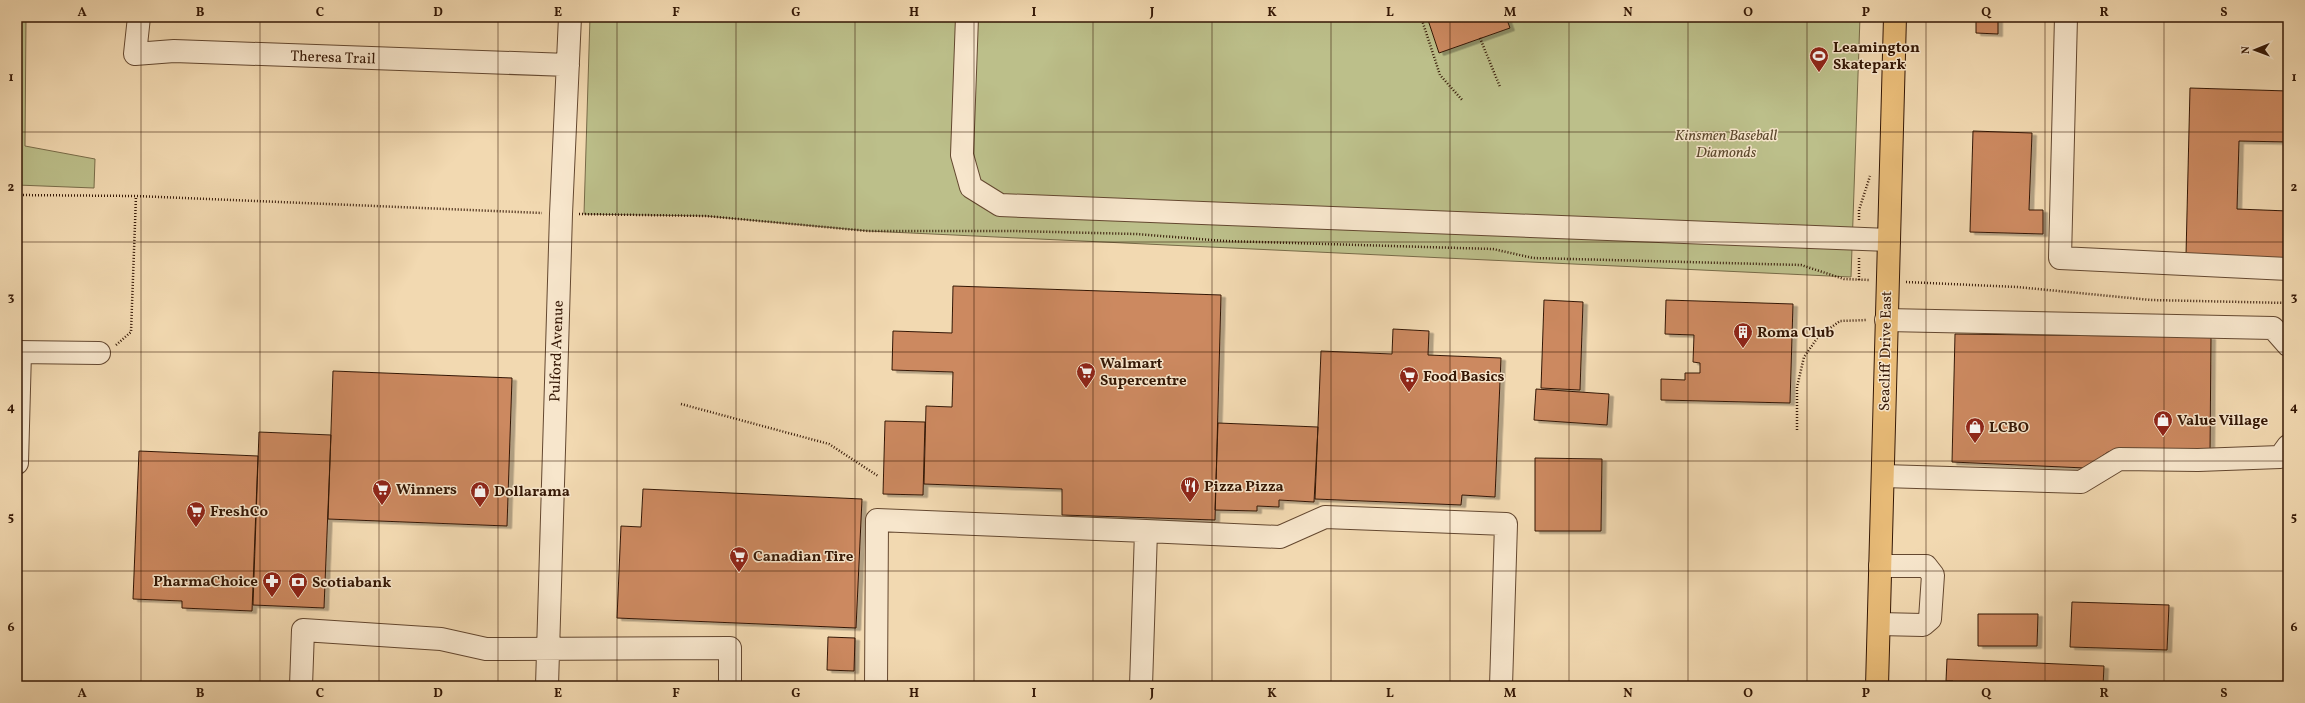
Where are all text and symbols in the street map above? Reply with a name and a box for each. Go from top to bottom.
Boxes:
text: A [77,4,87,22]
text: B [196,4,205,22]
text: C [316,4,324,22]
text: D [433,4,443,22]
text: E [554,4,562,22]
text: F [672,4,680,22]
text: G [791,4,801,22]
text: H [909,4,919,22]
text: I [1032,4,1037,22]
text: J [1149,4,1155,22]
text: K [1267,4,1277,22]
text: L [1386,4,1394,22]
text: M [1504,4,1517,22]
text: N [1623,4,1633,22]
text: O [1743,4,1753,22]
text: P [1862,4,1870,22]
text: Q [1981,4,1992,22]
text: R [2099,4,2109,22]
text: S [2220,4,2228,22]
north arrow [2235,30,2275,70]
place label: Leamington Skatepark [1833,38,1920,76]
sports icon: Leamington Skatepark [1808,45,1830,73]
text: N [2239,46,2254,54]
street label: Theresa Trail [290,47,376,70]
text: 1 [8,69,14,87]
text: 1 [2291,69,2297,87]
park label: Kinsmen Baseball Diamonds [1675,126,1777,164]
text: 2 [8,179,15,197]
text: 2 [2291,179,2298,197]
text: 3 [8,289,15,307]
text: 3 [2291,289,2298,307]
street label: Seacliff Drive East [1875,291,1898,411]
street label: Pulford Avenue [545,300,570,402]
building icon: Roma Club [1732,321,1754,349]
place label: Roma Club [1757,323,1834,344]
place label: Walmart Supercentre [1100,354,1187,392]
supermarket icon: Walmart Supercentre [1075,361,1097,389]
supermarket icon: Food Basics [1398,365,1420,393]
place label: Food Basics [1423,367,1504,388]
text: 4 [7,399,15,417]
text: 4 [2290,399,2298,417]
shop icon: Value Village [2152,409,2174,437]
place label: Value Village [2177,411,2268,432]
shop icon: LCBO [1964,416,1986,444]
place label: LCBO [1989,418,2029,439]
restaurant icon: Pizza Pizza [1179,475,1201,503]
place label: Pizza Pizza [1204,477,1284,498]
supermarket icon: Winners [371,478,393,506]
place label: Winners [396,480,457,501]
shop icon: Dollarama [469,480,491,508]
place label: Dollarama [494,482,570,503]
supermarket icon: FreshCo [185,500,207,528]
place label: FreshCo [210,502,268,523]
text: 5 [8,509,14,527]
text: 5 [2291,509,2297,527]
supermarket icon: Canadian Tire [728,545,750,573]
place label: Canadian Tire [753,547,854,568]
pharmacy icon: PharmaChoice [261,570,283,598]
bank icon: Scotiabank [287,571,309,599]
place label: PharmaChoice [153,572,258,593]
place label: Scotiabank [312,573,391,594]
text: 6 [7,619,15,637]
text: 6 [2290,619,2298,637]
text: A [77,685,87,703]
text: B [196,685,205,703]
text: C [316,685,324,703]
text: D [433,685,443,703]
text: E [554,685,562,703]
text: F [672,685,680,703]
text: G [791,685,801,703]
text: H [909,685,919,703]
text: I [1032,685,1037,703]
text: J [1149,685,1155,703]
text: K [1267,685,1277,703]
text: L [1386,685,1394,703]
text: M [1504,685,1517,703]
text: N [1623,685,1633,703]
text: O [1743,685,1753,703]
text: P [1862,685,1870,703]
text: Q [1981,685,1992,703]
text: R [2099,685,2109,703]
text: S [2220,685,2228,703]

